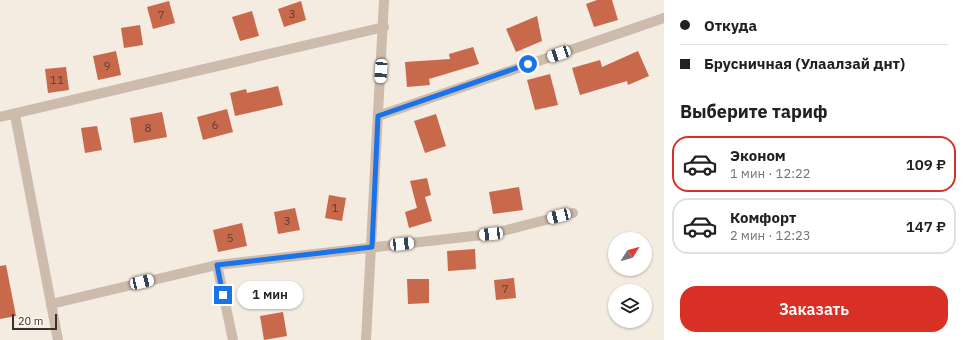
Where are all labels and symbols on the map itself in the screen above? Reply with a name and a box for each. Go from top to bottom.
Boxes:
house number: 3 [288,6,296,21]
house number: 7 [157,7,165,22]
car [546,44,572,64]
route start [519,55,537,73]
house number: 9 [103,58,111,73]
car [374,59,388,83]
house number: 11 [50,72,64,87]
house number: 6 [211,117,219,132]
house number: 8 [144,120,152,135]
house number: 1 [331,200,339,215]
car [546,207,572,225]
house number: 3 [283,213,291,228]
car [478,227,504,241]
house number: 5 [226,230,234,245]
north arrow [608,232,652,276]
car [389,237,415,251]
car [129,273,155,291]
callout: 1 мин [237,281,303,309]
house number: 7 [501,281,509,296]
route end [214,286,232,304]
scale bar [12,312,57,331]

